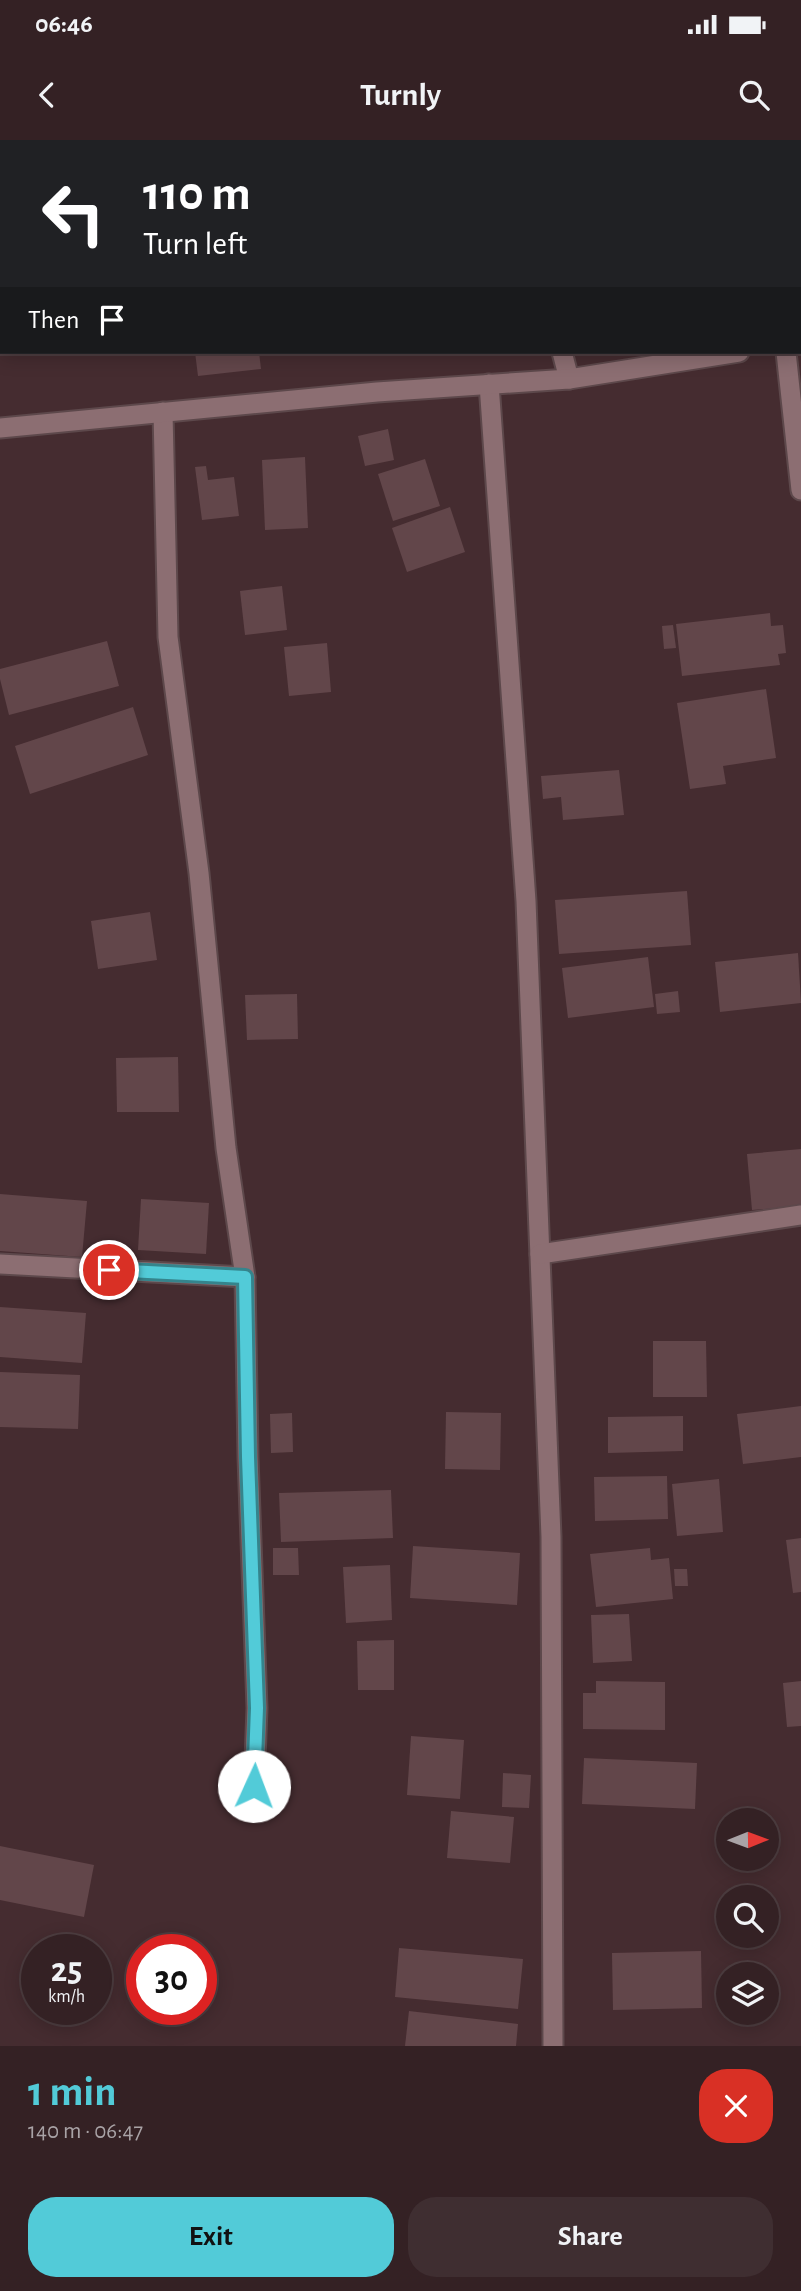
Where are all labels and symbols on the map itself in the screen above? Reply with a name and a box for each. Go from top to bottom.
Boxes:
pin [79,1240,139,1300]
position arrow [217,1749,291,1823]
north arrow [716,1808,779,1871]
speed limit sign: 30 [126,1934,217,2025]

